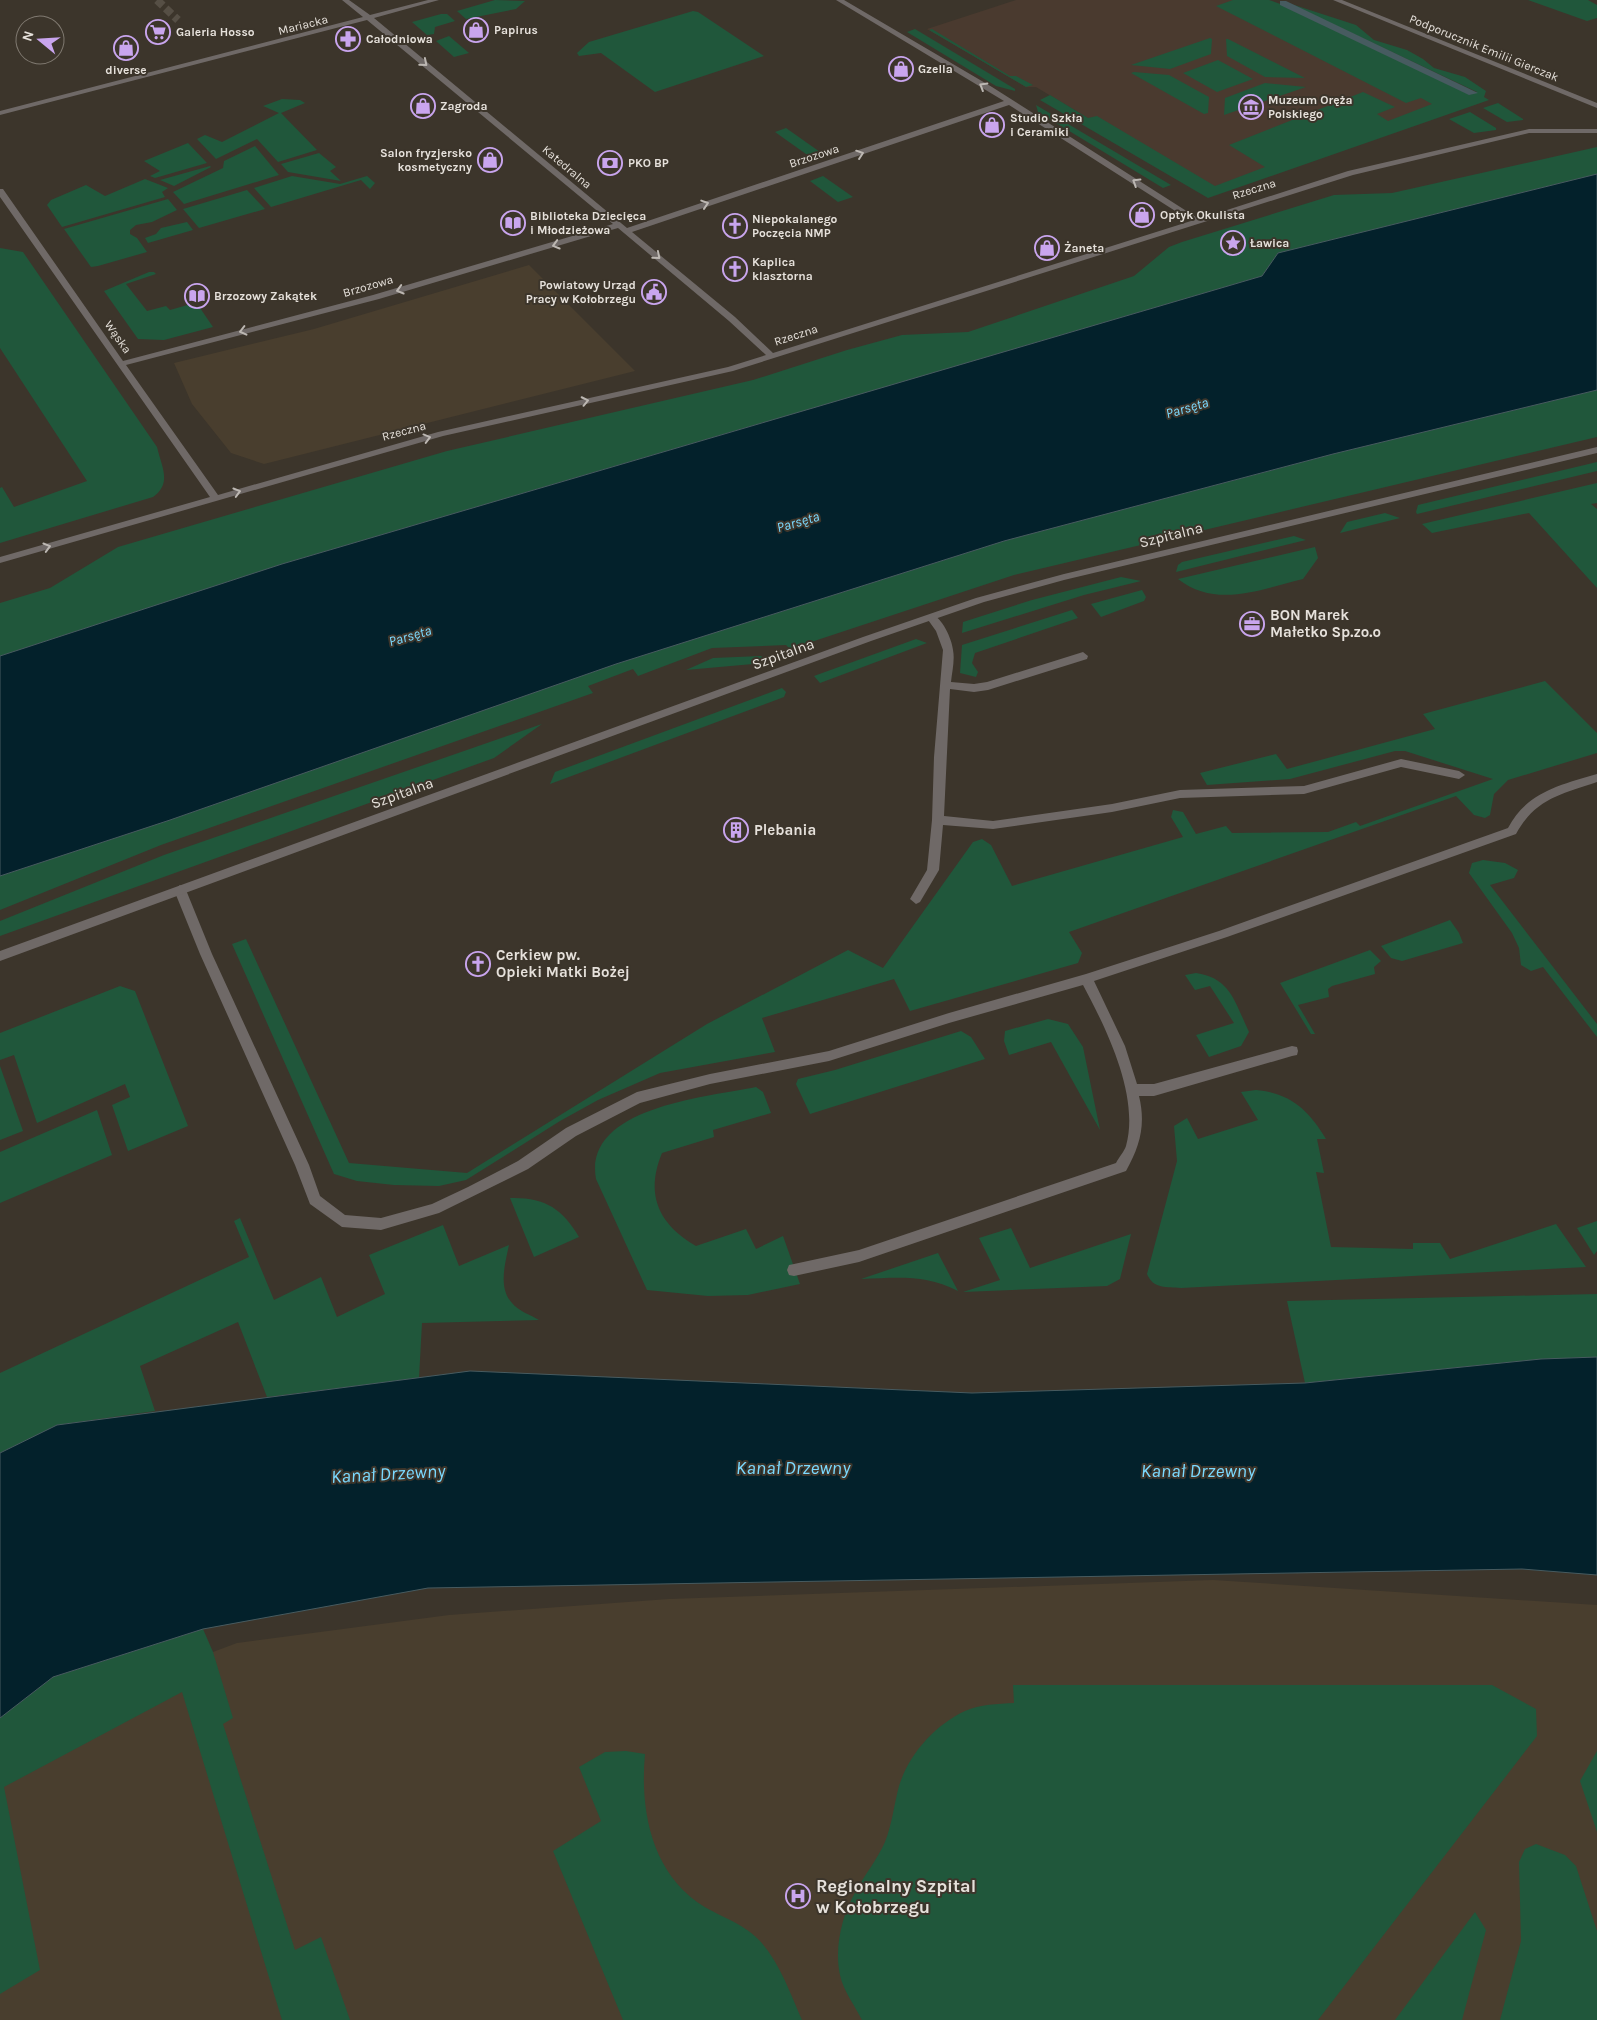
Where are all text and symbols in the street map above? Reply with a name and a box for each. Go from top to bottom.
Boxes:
street label: Mariacka [277,12,329,38]
street label: Podporucznik Emilii Gierczak [1407,12,1561,85]
north arrow [15,15,65,65]
shop icon: Papirus [463,17,489,43]
supermarket icon: Galeria Hosso [145,19,171,45]
place label: Papirus [494,23,538,37]
place label: Galeria Hosso [176,25,255,39]
pharmacy icon: Całodniowa [335,26,361,52]
text: N [18,29,38,44]
place label: Całodniowa [366,32,433,46]
shop icon: diverse [113,35,139,61]
shop icon: Gzella [888,56,914,82]
one-way arrow [418,57,427,65]
place label: Gzella [918,62,953,76]
place label: diverse [105,63,147,77]
one-way arrow [980,83,989,93]
shop icon: Zagroda [410,93,436,119]
place label: Muzeum Oręża Polskiego [1268,93,1353,121]
museum icon: Muzeum Oręża Polskiego [1238,94,1264,120]
place label: Zagroda [440,99,487,113]
place label: Studio Szkła i Ceramiki [1010,111,1082,139]
shop icon: Studio Szkła i Ceramiki [979,112,1005,138]
street label: Brzozowa [787,141,841,171]
street label: Katedralna [540,142,594,192]
place label: Salon fryzjersko kosmetyczny [380,146,472,174]
shop icon: Salon fryzjersko kosmetyczny [477,147,503,173]
bank icon: PKO BP [597,150,623,176]
one-way arrow [855,150,863,160]
place label: PKO BP [628,156,669,170]
street label: Rzeczna [1230,176,1278,202]
one-way arrow [1132,179,1141,189]
one-way arrow [701,200,709,210]
shop icon: Optyk Okulista [1129,202,1155,228]
place label: Optyk Okulista [1160,208,1245,222]
place label: Biblioteka Dziecięca i Młodzieżowa [530,209,646,237]
library icon: Biblioteka Dziecięca i Młodzieżowa [500,210,526,236]
place label: Niepokalanego Poczęcia NMP [752,212,838,240]
church icon: Niepokalanego Poczęcia NMP [722,213,748,239]
place icon: Ławica [1220,230,1246,256]
shop icon: Żaneta [1034,235,1060,261]
place label: Ławica [1250,236,1289,250]
one-way arrow [552,239,561,250]
place label: Żaneta [1064,241,1104,255]
one-way arrow [651,250,660,259]
place label: Kaplica klasztorna [752,255,813,283]
church icon: Kaplica klasztorna [722,256,748,282]
street label: Brzozowa [341,272,395,300]
place label: Powiatowy Urząd Pracy w Kołobrzegu [526,278,636,306]
public building icon: Powiatowy Urząd Pracy w Kołobrzegu [641,279,667,305]
library icon: Brzozowy Zakątek [184,283,210,309]
one-way arrow [396,284,405,294]
place label: Brzozowy Zakątek [214,289,317,303]
street label: Wąska [102,318,134,356]
street label: Rzeczna [772,321,820,349]
one-way arrow [238,325,247,336]
water label: Parsęta [1164,394,1210,422]
one-way arrow [580,396,589,407]
street label: Rzeczna [380,418,428,444]
one-way arrow [422,433,431,444]
one-way arrow [232,487,241,498]
water label: Parsęta [775,508,821,536]
street label: Szpitalna [1137,518,1205,552]
one-way arrow [42,542,50,552]
place label: BON Marek Małetko Sp.zo.o [1270,606,1381,641]
office icon: BON Marek Małetko Sp.zo.o [1239,611,1265,637]
water label: Parsęta [387,622,433,650]
street label: Szpitalna [749,634,817,674]
street label: Szpitalna [368,773,436,813]
building icon: Plebania [723,817,749,843]
place label: Plebania [754,821,816,839]
place label: Cerkiew pw. Opieki Matki Bożej [496,946,630,981]
church icon: Cerkiew pw. Opieki Matki Bożej [465,951,491,977]
water label: Kanał Drzewny [736,1457,851,1479]
water label: Kanał Drzewny [330,1460,446,1488]
water label: Kanał Drzewny [1141,1460,1256,1482]
place label: Regionalny Szpital w Kołobrzegu [816,1875,976,1918]
hospital icon: Regionalny Szpital w Kołobrzegu [785,1883,811,1909]

